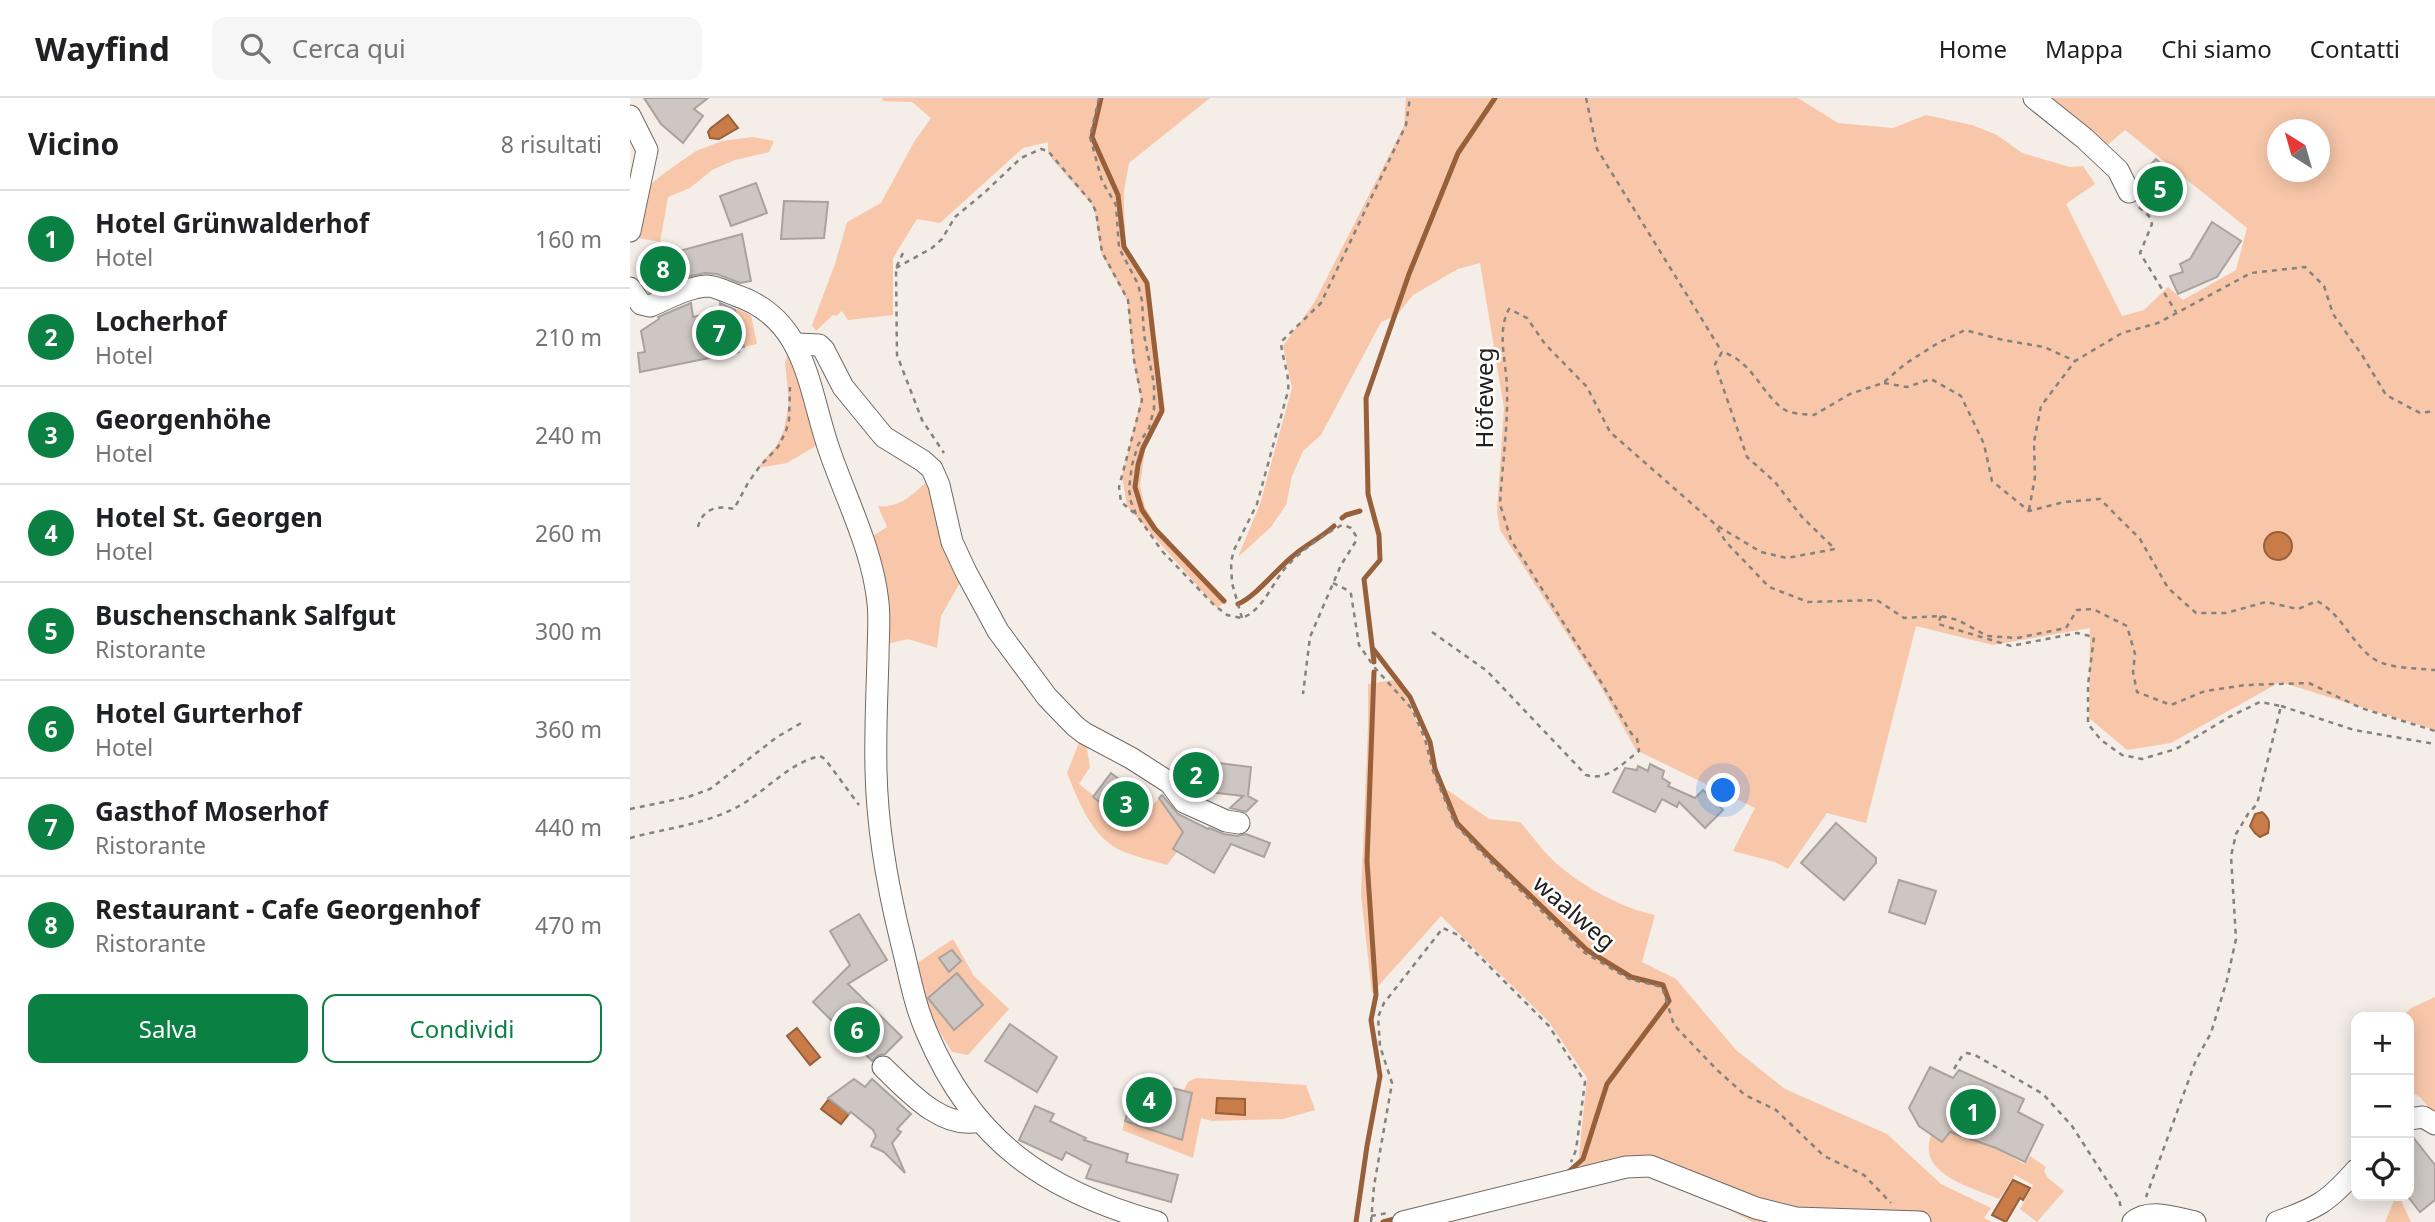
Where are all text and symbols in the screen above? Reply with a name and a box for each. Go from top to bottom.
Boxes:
search box [212,17,702,80]
text: Wayfind [35,26,170,71]
icon: search [236,29,274,67]
text: Cerca qui [292,30,406,66]
text: Home [1939,32,2007,65]
text: Mappa [2045,32,2123,65]
text: Chi siamo [2161,32,2272,65]
text: Contatti [2310,32,2400,65]
north arrow [2267,119,2330,182]
text: Vicino [28,123,119,164]
text: 8 risultati [501,128,602,160]
pin: 5 [2137,163,2183,215]
text: Hotel Grünwalderhof [95,205,369,241]
text: 1 [44,223,58,255]
text: 160 m [535,223,602,255]
text: Hotel [95,241,153,273]
pin: 8 [640,243,686,295]
text: Locherhof [95,303,226,339]
pin: 7 [696,307,742,359]
text: 2 [44,321,58,353]
text: 210 m [535,321,602,353]
text: Hotel [95,339,153,371]
street label: Höfeweg [1467,348,1500,448]
text: Georgenhöhe [95,401,271,437]
text: 3 [44,419,58,451]
text: 240 m [535,419,602,451]
text: Hotel [95,437,153,469]
text: Hotel St. Georgen [95,499,323,535]
text: 4 [44,517,58,549]
text: 260 m [535,517,602,549]
text: Hotel [95,535,153,567]
text: Buschenschank Salfgut [95,597,396,633]
text: 5 [44,615,58,647]
text: 300 m [535,615,602,647]
text: Ristorante [95,633,206,665]
text: Hotel Gurterhof [95,695,301,731]
text: 6 [44,713,58,745]
text: 360 m [535,713,602,745]
text: Hotel [95,731,153,763]
pin: 2 [1173,749,1219,801]
your location [1706,773,1740,807]
pin: 3 [1103,778,1149,830]
text: Gasthof Moserhof [95,793,328,829]
text: 7 [44,811,58,843]
text: 440 m [535,811,602,843]
text: Ristorante [95,829,206,861]
street label: waalweg [1527,867,1623,957]
text: Restaurant - Cafe Georgenhof [95,891,480,927]
text: 8 [44,909,58,941]
text: 470 m [535,909,602,941]
text: Ristorante [95,927,206,959]
button: Salva [28,994,308,1063]
button: Condividi [322,994,602,1063]
pin: 6 [834,1004,880,1056]
map controls [2351,1012,2414,1201]
button: + [2351,1012,2414,1075]
pin: 4 [1126,1074,1172,1126]
button: − [2351,1075,2414,1138]
pin: 1 [1950,1086,1996,1138]
button: locate [2351,1138,2414,1201]

